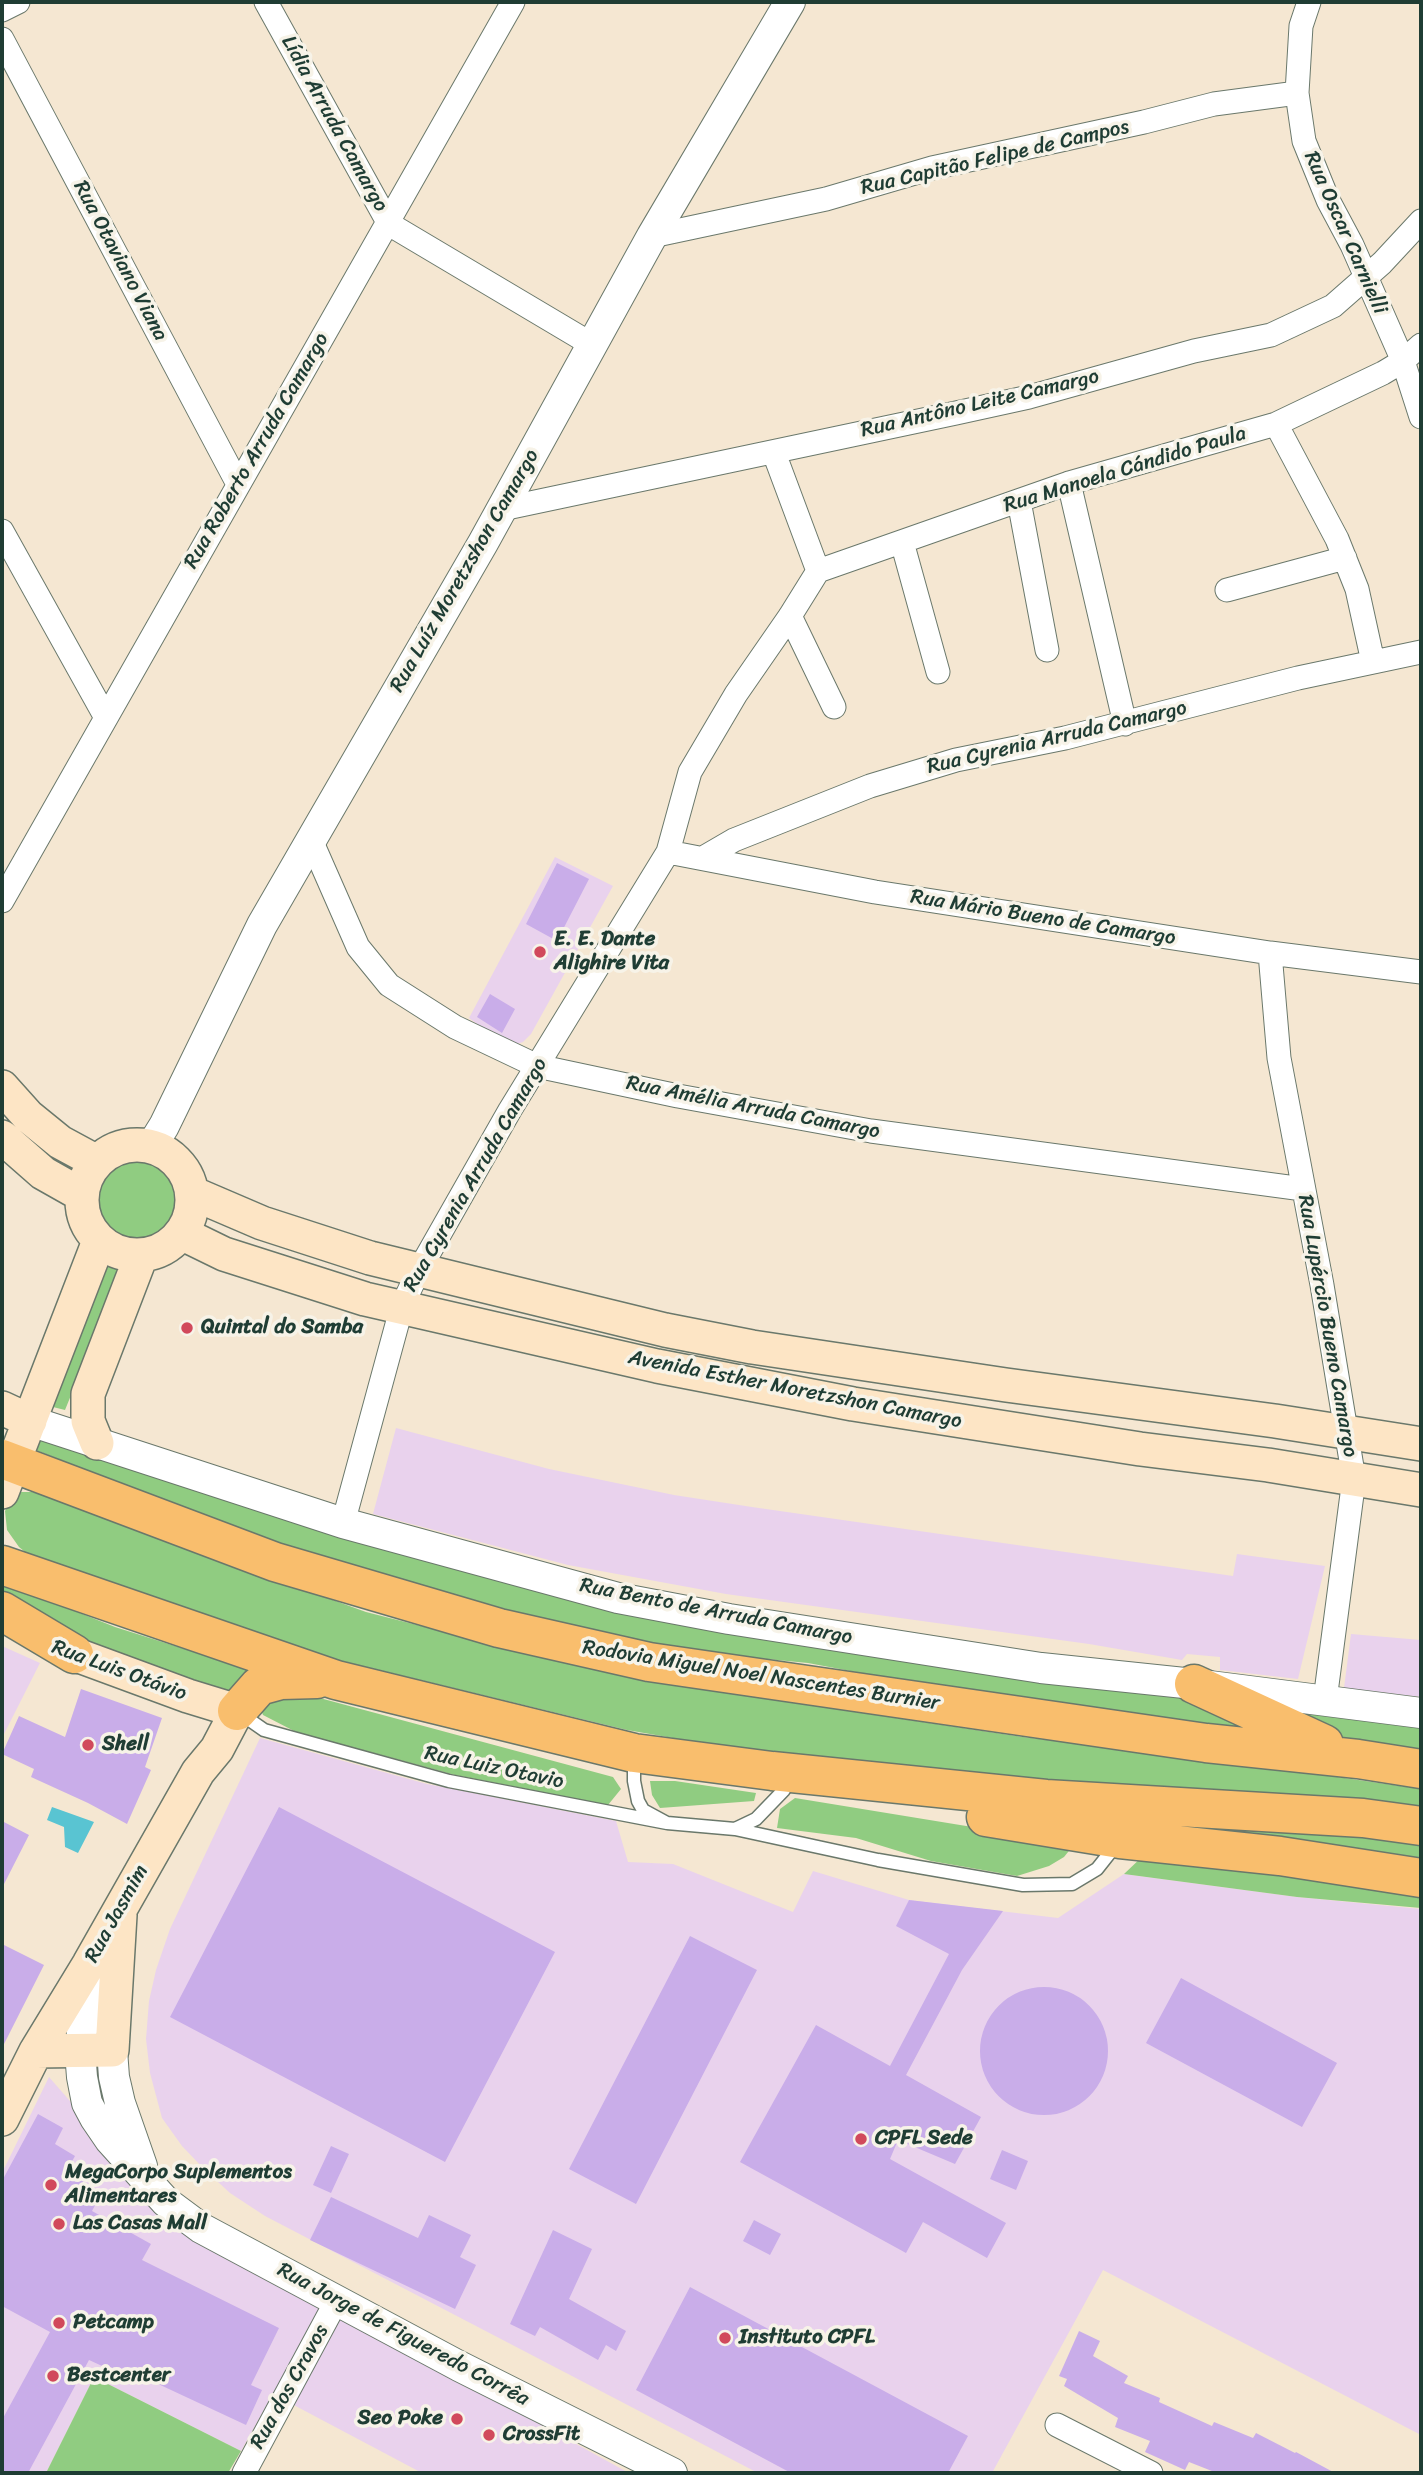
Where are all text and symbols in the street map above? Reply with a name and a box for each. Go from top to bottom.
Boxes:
street label: Lídia Arruda Camargo [275,31,393,217]
street label: Rua Capitão Felipe de Campos [859,115,1131,201]
street label: Rua Oscar Carnielli [1298,148,1392,318]
street label: Rua Otaviano Viana [67,177,173,345]
street label: Rua Roberto Arruda Camargo [179,329,335,573]
street label: Rua Antôno Leite Camargo [859,364,1101,444]
street label: Rua Manoela Cándido Paula [1001,421,1249,519]
street label: Rua Luíz Moretzshon Camargo [385,445,545,697]
street label: Rua Cyrenia Arruda Camargo [925,696,1189,780]
street label: Rua Mário Bueno de Camargo [909,885,1177,951]
place label: E. E. Dante Alighire Vita [554,927,669,977]
marker: E. E. Dante Alighire Vita [532,944,548,960]
street label: Rua Cyrenia Arruda Camargo [399,1054,553,1296]
street label: Rua Amélia Arruda Camargo [624,1071,882,1145]
street label: Rua Lupércio Bueno Camargo [1291,1193,1363,1459]
place label: Quintal do Samba [201,1315,363,1341]
marker: Quintal do Samba [179,1320,195,1336]
street label: Avenida Esther Moretzshon Camargo [626,1345,964,1435]
street label: Rua Bento de Arruda Camargo [578,1573,854,1651]
street label: Rua Luis Otávio [48,1635,190,1707]
street label: Rodovia Miguel Noel Nascentes Burnier [581,1635,941,1717]
place label: Shell [102,1732,149,1758]
marker: Shell [80,1737,96,1753]
street label: Rua Luiz Otavio [422,1741,566,1795]
street label: Rua Jasmim [80,1861,154,1967]
place label: CPFL Sede [875,2126,973,2152]
marker: CPFL Sede [853,2131,869,2147]
place label: MegaCorpo Suplementos Alimentares [65,2160,292,2210]
marker: MegaCorpo Suplementos Alimentares [43,2177,59,2193]
place label: Las Casas Mall [73,2211,207,2237]
marker: Las Casas Mall [51,2216,67,2232]
street label: Rua Jorge de Figueredo Corrêa [273,2258,533,2412]
place label: Petcamp [73,2310,154,2336]
marker: Petcamp [51,2315,67,2331]
street label: Rua dos Cravos [245,2320,335,2454]
place label: Instituto CPFL [739,2325,875,2351]
marker: Instituto CPFL [717,2330,733,2346]
place label: Bestcenter [67,2363,170,2389]
marker: Bestcenter [45,2368,61,2384]
place label: Seo Poke [358,2406,443,2432]
marker: Seo Poke [449,2411,465,2427]
place label: CrossFit [503,2422,580,2448]
marker: CrossFit [481,2427,497,2443]

